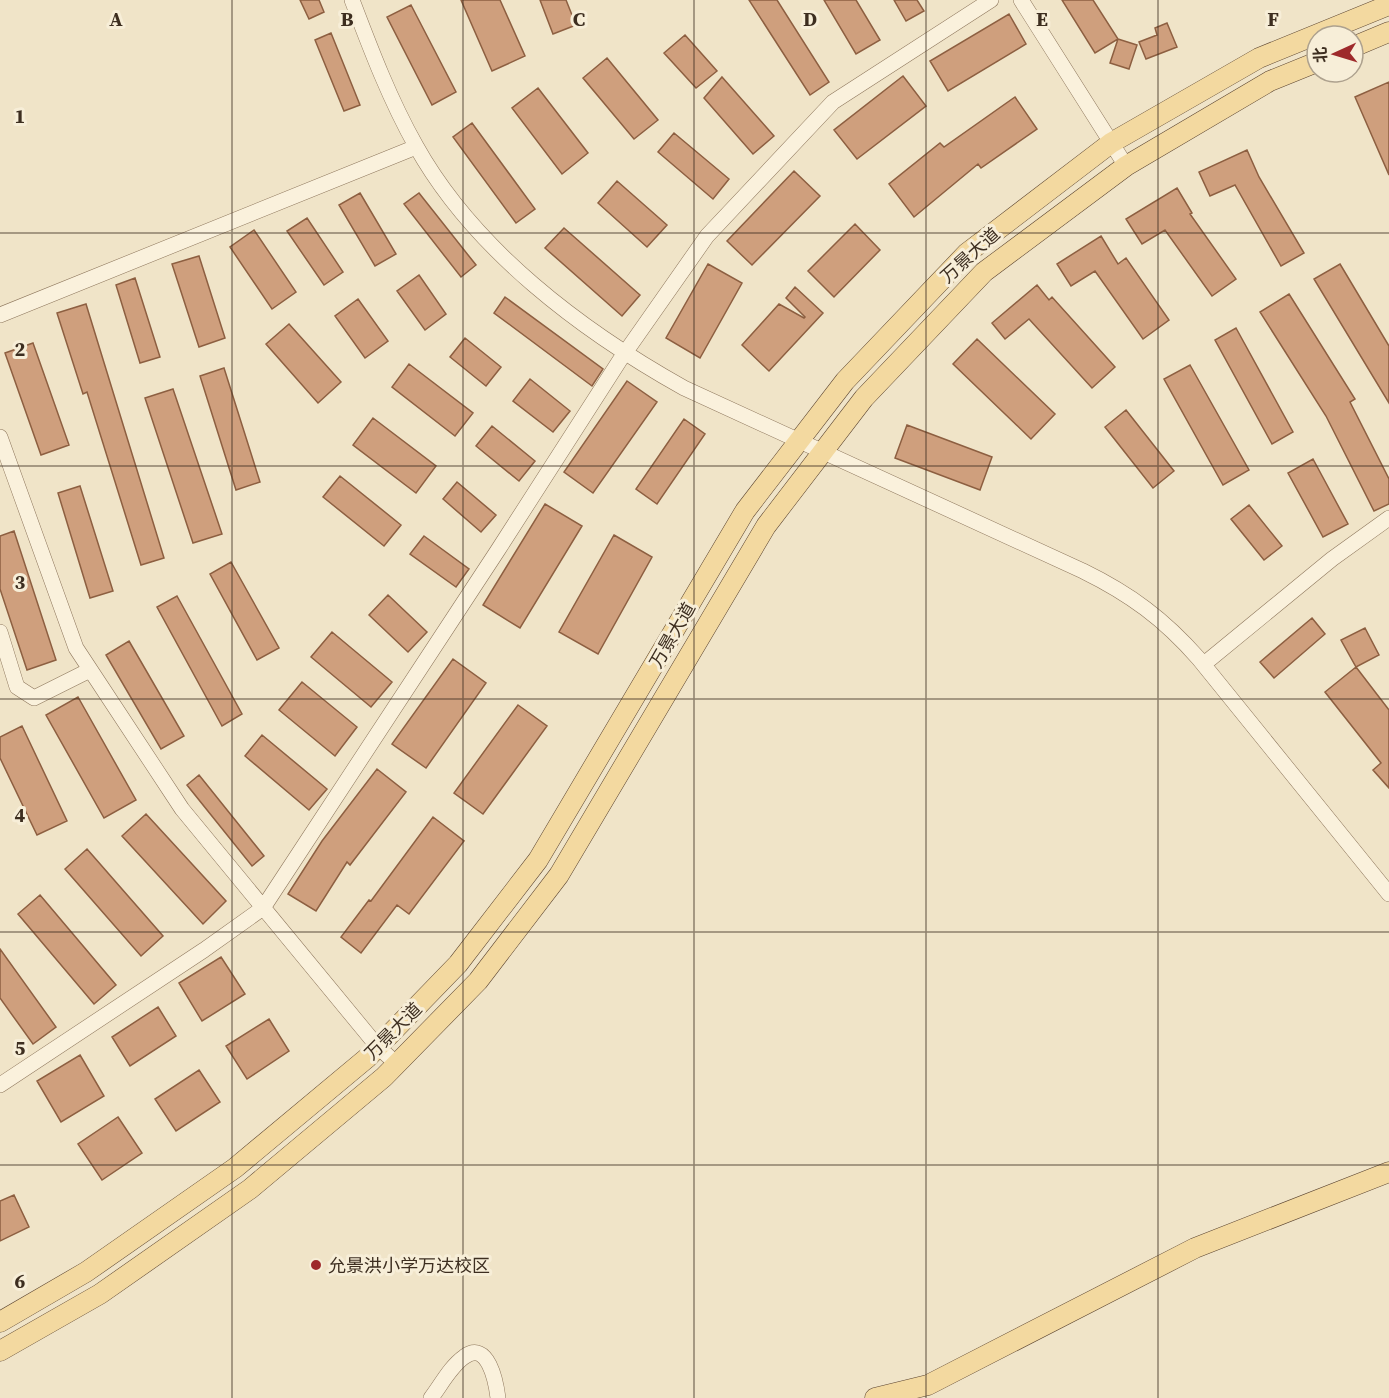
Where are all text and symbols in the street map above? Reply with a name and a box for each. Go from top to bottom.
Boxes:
text: A [109,5,123,33]
text: B [340,5,354,33]
text: C [573,5,585,33]
text: D [803,5,817,33]
text: E [1036,5,1048,33]
text: F [1267,5,1279,33]
north arrow [1305,24,1365,84]
text: 北 [1309,46,1332,64]
text: 1 [15,102,25,130]
street label: 万景大道 [935,222,1005,288]
text: 2 [15,335,26,363]
text: 3 [15,568,26,596]
street label: 万景大道 [643,598,701,672]
text: 4 [15,801,26,829]
street label: 万景大道 [359,997,427,1065]
text: 5 [15,1034,26,1062]
place label: 允景洪小学万达校区 [328,1253,490,1278]
marker: 允景洪小学万达校区 [309,1258,323,1272]
text: 6 [15,1267,26,1295]

